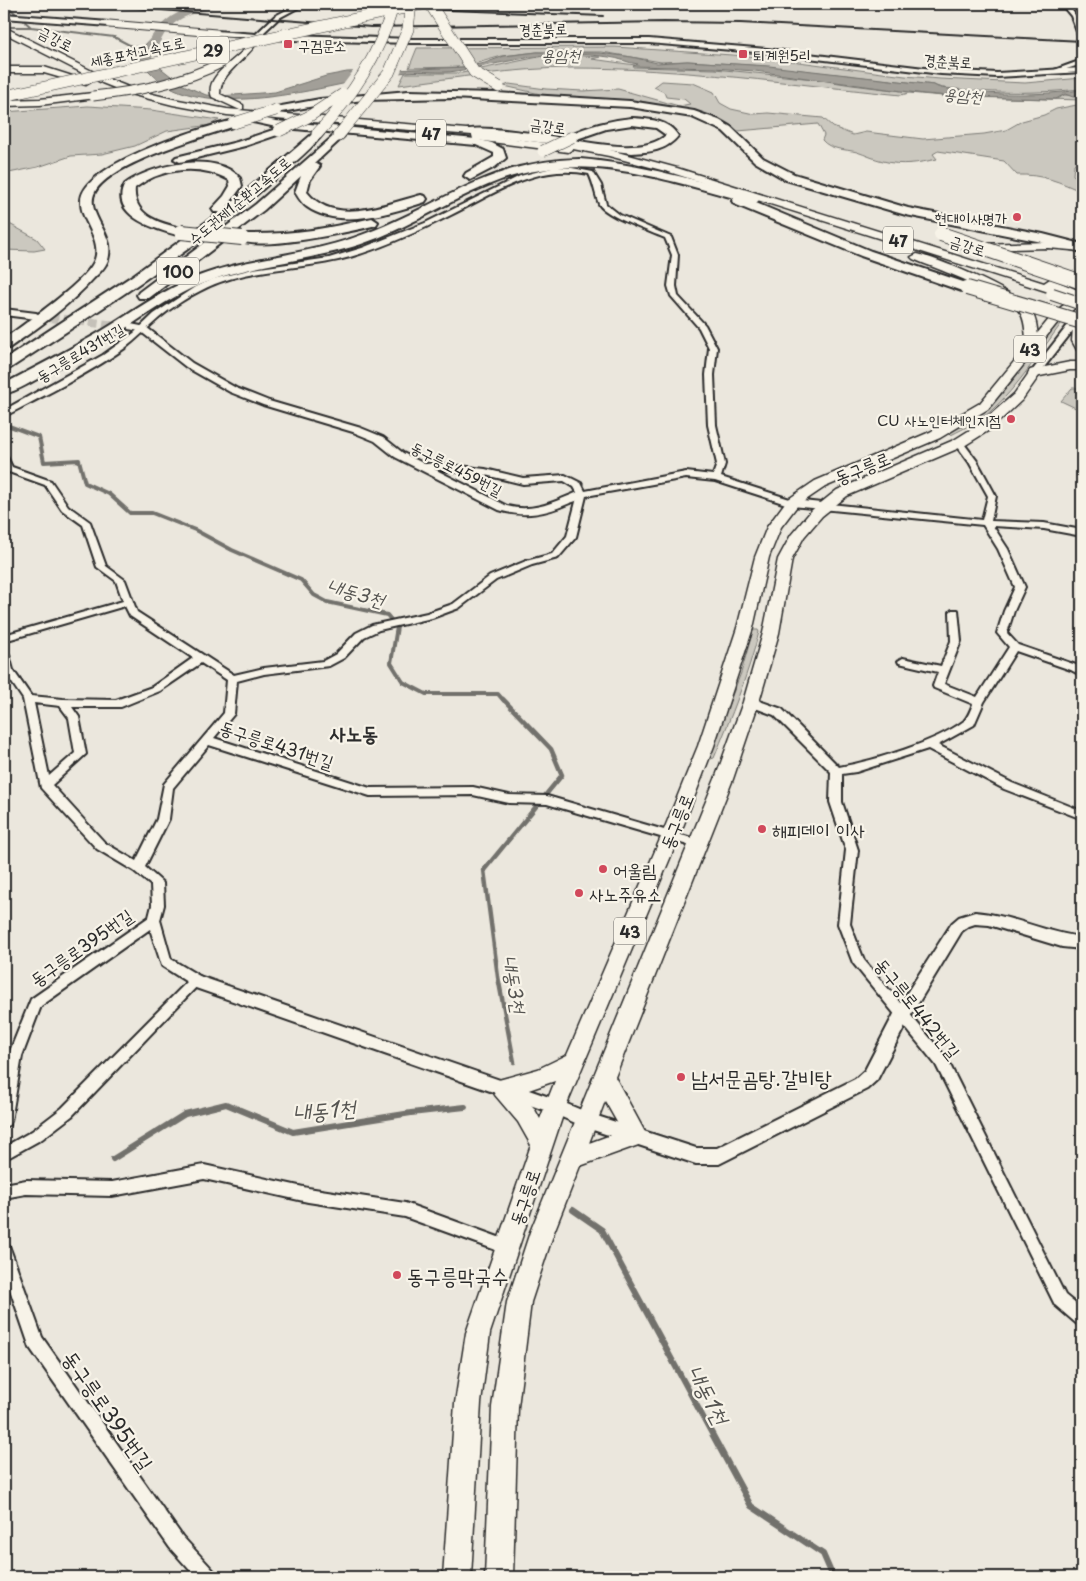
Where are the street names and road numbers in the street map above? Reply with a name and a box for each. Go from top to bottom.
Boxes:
street label: 경춘북로 [519,16,567,40]
street label: 금강로 [35,20,77,56]
street label: 세종포천고속도로 [87,30,187,72]
road number: 29 [197,36,229,64]
street label: 경춘북로 [923,47,973,73]
street label: 금강로 [528,111,568,139]
road number: 47 [416,120,446,146]
street label: 수도권제1순환고속도로 [183,150,295,250]
road number: 47 [883,226,913,254]
street label: 금강로 [947,228,989,262]
road number: 100 [157,258,199,284]
street label: 동구릉로431번길 [32,317,128,387]
road number: 43 [1014,336,1046,362]
street label: 동구릉로459번길 [407,435,507,501]
street label: 동구릉로 [830,444,894,490]
street label: 동구릉로431번길 [217,713,338,775]
street label: 동구릉로 [653,789,699,853]
street label: 동구릉로395번길 [24,901,138,992]
road number: 43 [614,918,646,944]
street label: 동구릉로442번길 [869,952,967,1065]
street label: 동구릉로 [502,1165,546,1229]
street label: 동구릉로395번길 [56,1343,162,1477]

